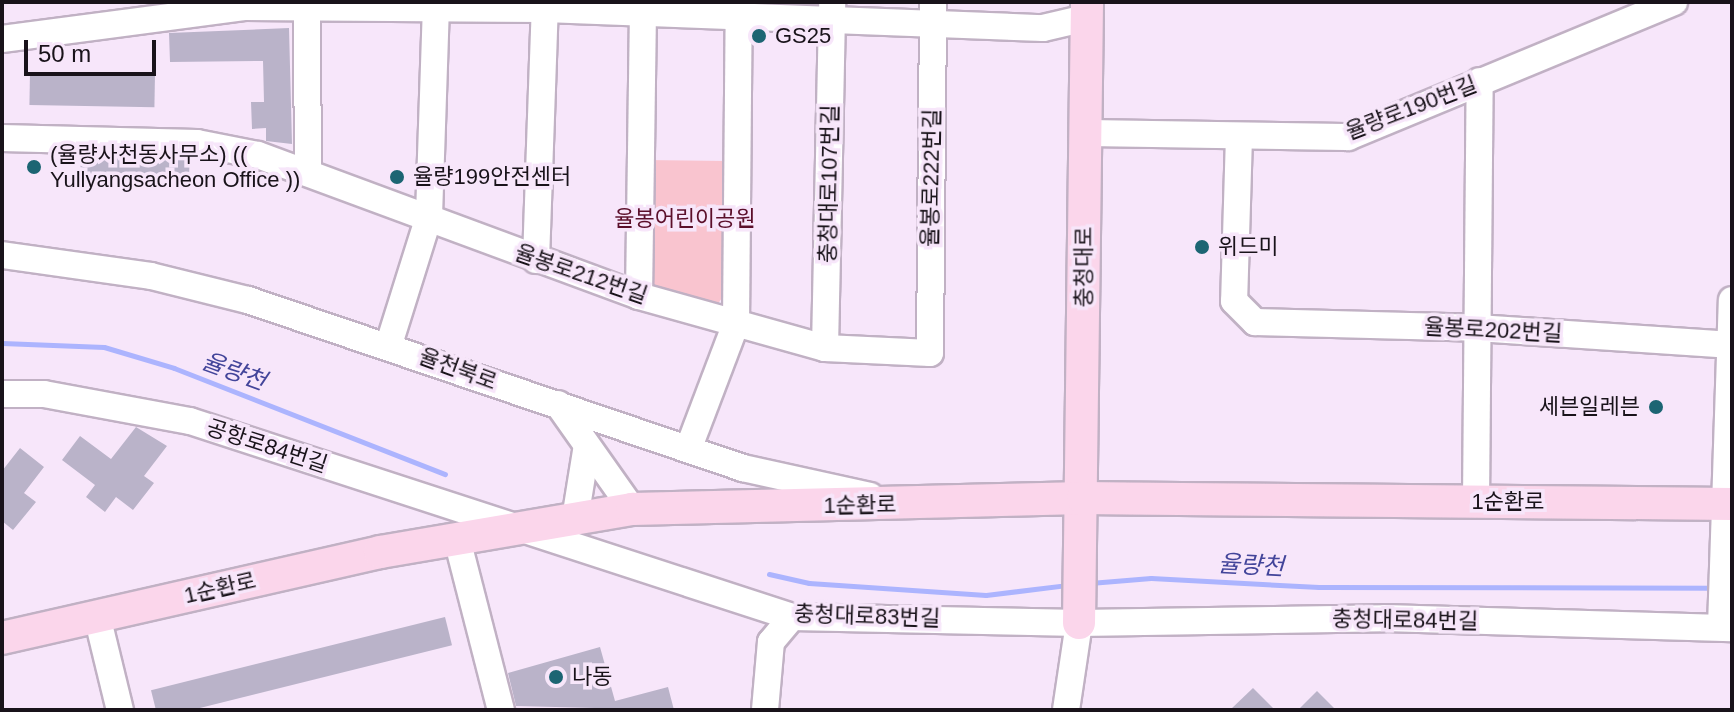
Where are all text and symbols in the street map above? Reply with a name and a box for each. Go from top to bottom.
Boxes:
place label: GS25 [775,23,831,49]
scale bar [28,24,160,74]
marker: GS25 [750,27,768,45]
text: 50 m [38,40,91,67]
street label: 율량로190번길 [1342,71,1480,145]
street label: 충청대로107번길 [814,105,844,263]
street label: 율봉로222번길 [917,109,945,247]
place label: (율량사천동사무소) (( Yullyangsacheon Office )) [50,141,300,192]
marker: (율량사천동사무소) (( Yullyangsacheon Office )) [25,158,43,176]
place label: 율량199안전센터 [413,164,571,190]
marker: 율량199안전센터 [388,168,406,186]
park label: 율봉어린이공원 [614,206,756,232]
street label: 충청대로 [1071,227,1097,307]
place label: 위드미 [1218,234,1279,260]
marker: 위드미 [1193,238,1211,256]
street label: 율봉로212번길 [512,239,650,309]
street label: 율봉로202번길 [1423,313,1563,347]
street label: 율천북로 [415,343,501,395]
water label: 율량천 [198,346,270,396]
place label: 세븐일레븐 [1539,394,1640,420]
marker: 세븐일레븐 [1647,398,1665,416]
street label: 공항로84번길 [203,414,331,478]
street label: 1순환로 [1472,489,1544,515]
street label: 1순환로 [823,491,897,519]
water label: 율량천 [1217,549,1285,581]
street label: 1순환로 [181,567,259,609]
street label: 충청대로83번길 [794,600,940,632]
street label: 충청대로84번길 [1332,606,1478,634]
place label: 나동 [572,664,612,690]
marker: 나동 [547,668,565,686]

